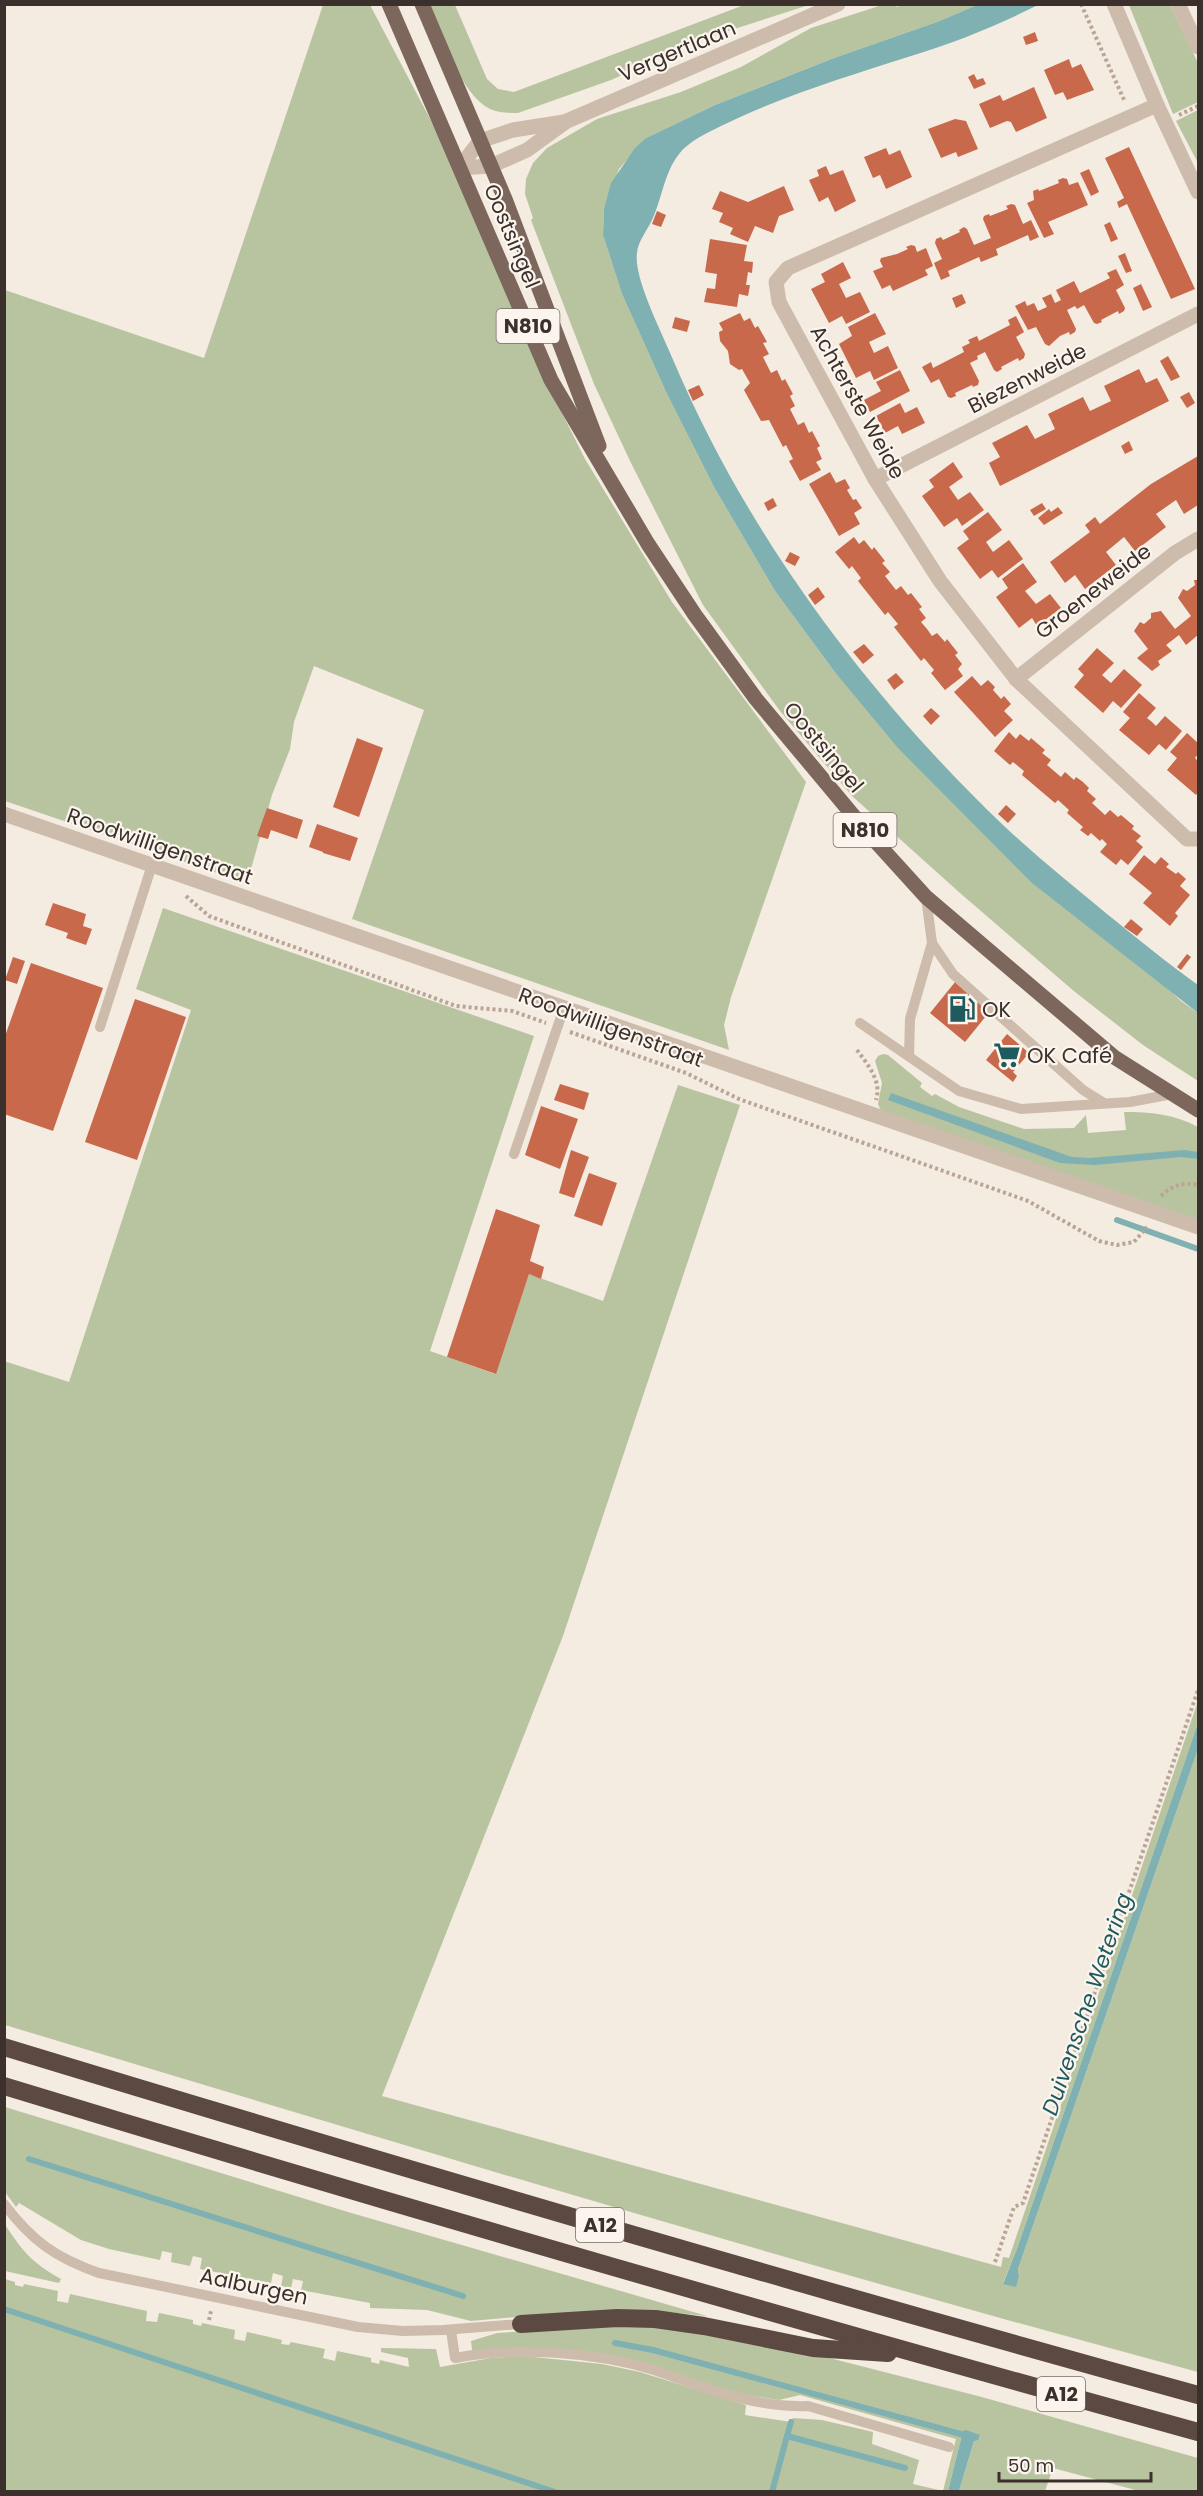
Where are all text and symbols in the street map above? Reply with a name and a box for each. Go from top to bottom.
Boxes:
street label: Vergertlaan [614,13,740,89]
street label: Oostsingel [477,179,547,293]
road number: N810 [496,309,560,343]
street label: Achterste Weide [804,320,912,484]
street label: Biezenweide [963,336,1091,420]
street label: Groeneweide [1029,537,1157,645]
street label: Oostsingel [777,695,871,799]
street label: Roodwilligenstraat [63,801,257,891]
road number: N810 [834,813,896,847]
street label: Roodwilligenstraat [514,980,708,1074]
fuel station icon: OK [947,994,977,1024]
place label: OK [982,995,1012,1024]
supermarket icon: OK Café [992,1040,1022,1070]
place label: OK Café [1027,1041,1112,1070]
water label: Duivensche Wetering [1034,1888,1140,2119]
road number: A12 [576,2208,624,2242]
street label: Aalburgen [197,2260,311,2312]
road number: A12 [1037,2377,1085,2411]
scale bar [999,2445,1150,2483]
text: 50 m [1008,2453,1054,2478]

